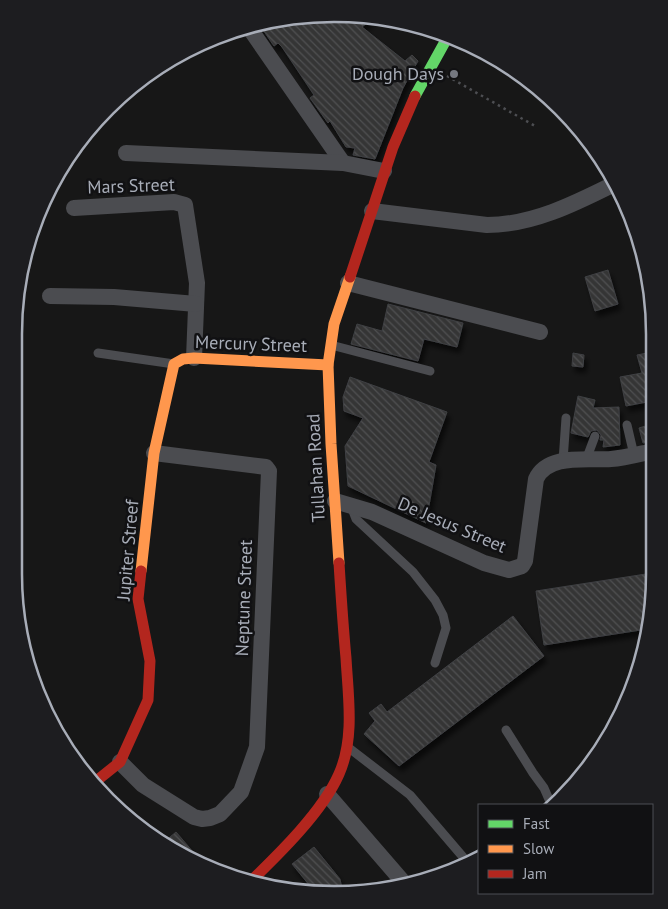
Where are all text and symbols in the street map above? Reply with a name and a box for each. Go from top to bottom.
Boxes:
place label: Dough Days [352,62,444,85]
marker: Dough Days [448,68,460,80]
street label: Mars Street [87,172,175,199]
street label: Mercury Street [195,330,307,357]
street label: Tullahan Road [301,413,330,523]
street label: De Jesus Street [394,491,510,558]
street label: Jupiter Streef [112,497,143,602]
street label: Neptune Street [230,539,257,657]
legend [478,804,653,894]
text: Fast [523,814,550,833]
text: Slow [523,839,554,858]
text: Jam [522,864,547,883]

